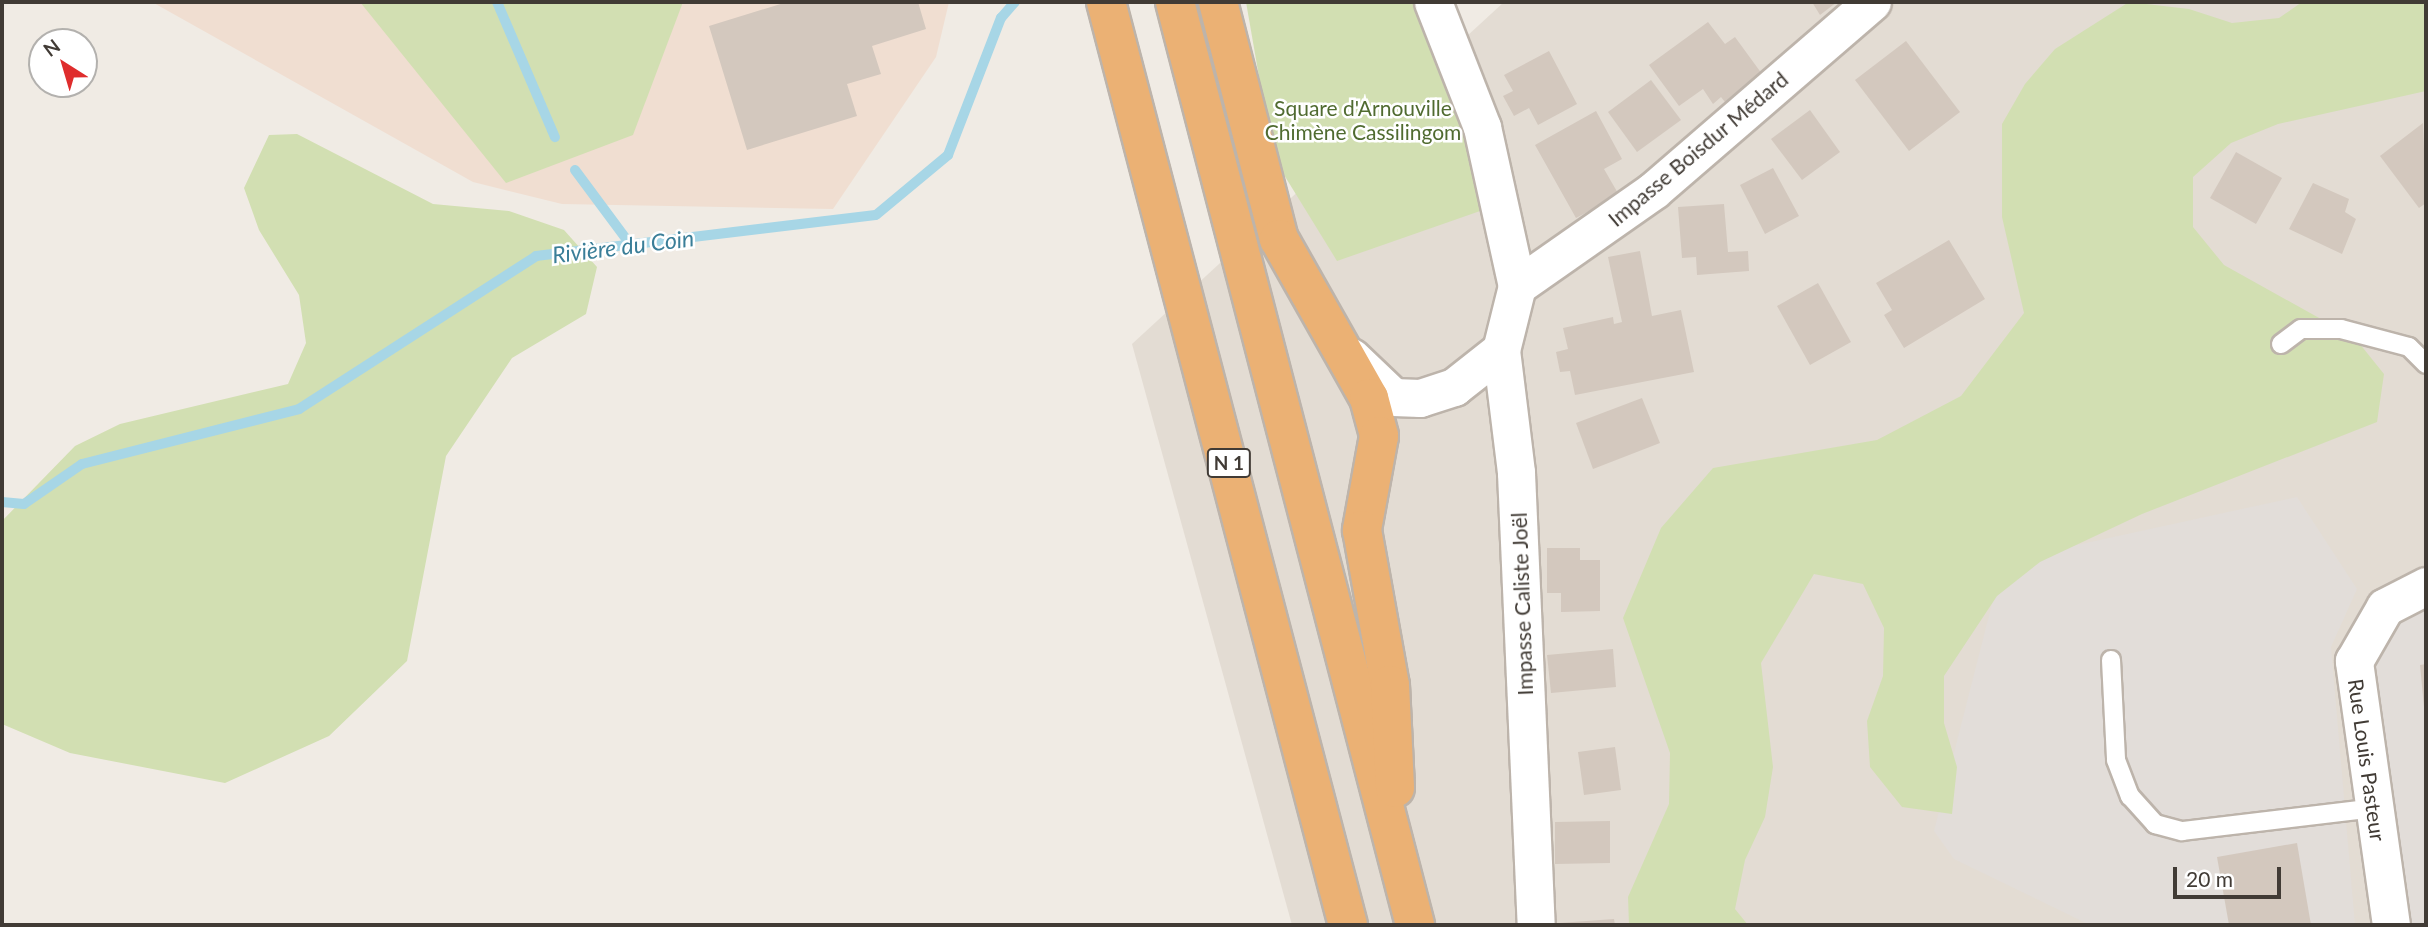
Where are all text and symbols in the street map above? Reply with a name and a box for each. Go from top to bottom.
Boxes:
north arrow [28,28,98,98]
text: N [38,34,64,61]
street label: Impasse Boisdur Médard [1603,66,1793,232]
park label: Square d'Arnouville Chimène Cassilingom [1265,95,1461,145]
water label: Rivière du Coin [550,224,696,268]
road number: N 1 [1206,447,1252,478]
street label: Impasse Caliste Joël [1506,512,1538,696]
street label: Rue Louis Pasteur [2343,677,2391,843]
scale bar [2176,853,2284,897]
text: 20 m [2186,866,2233,891]

